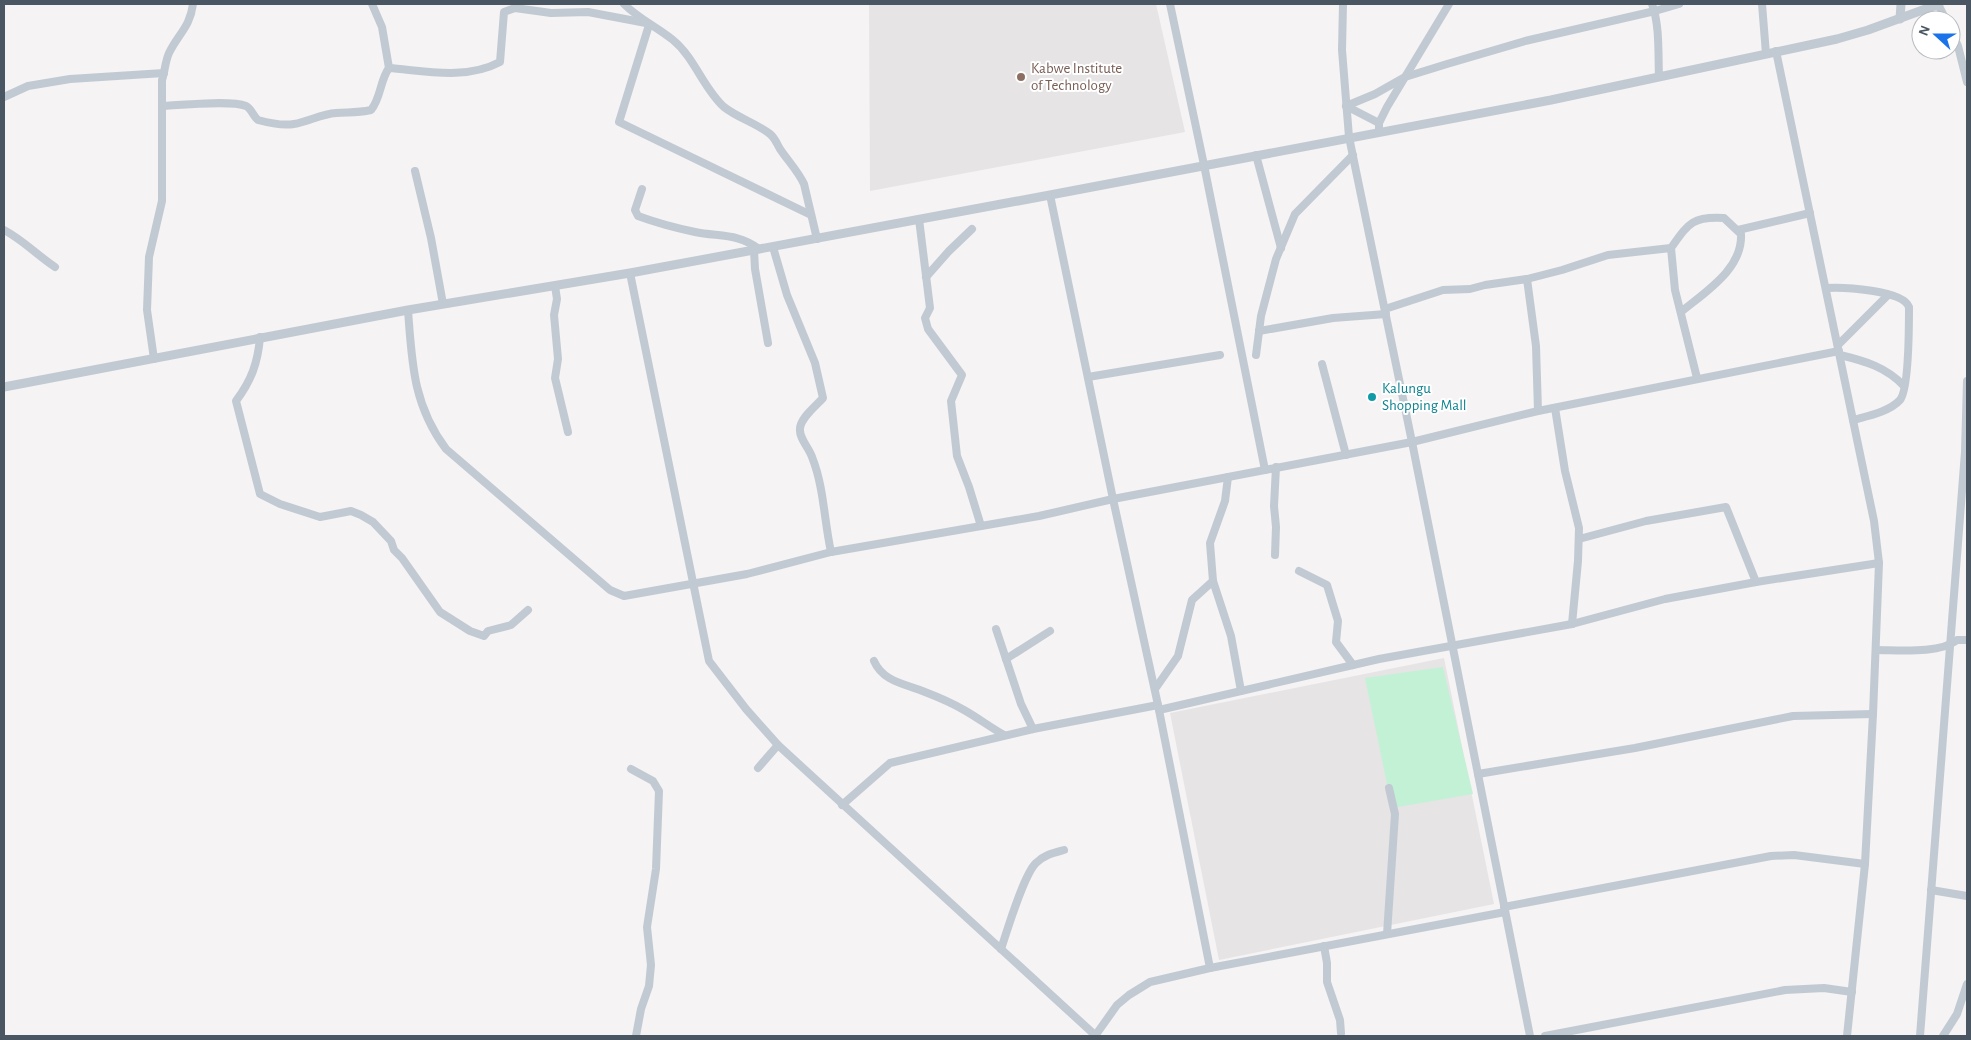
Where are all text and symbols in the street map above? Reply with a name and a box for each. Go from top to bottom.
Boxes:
north arrow [1911,10,1961,60]
text: N [1917,24,1933,38]
place label: Kabwe Institute of Technology [1031,61,1122,93]
marker: Kabwe Institute of Technology [1015,71,1027,83]
place label: Kalungu Shopping Mall [1382,381,1467,413]
marker: Kalungu Shopping Mall [1366,391,1378,403]

